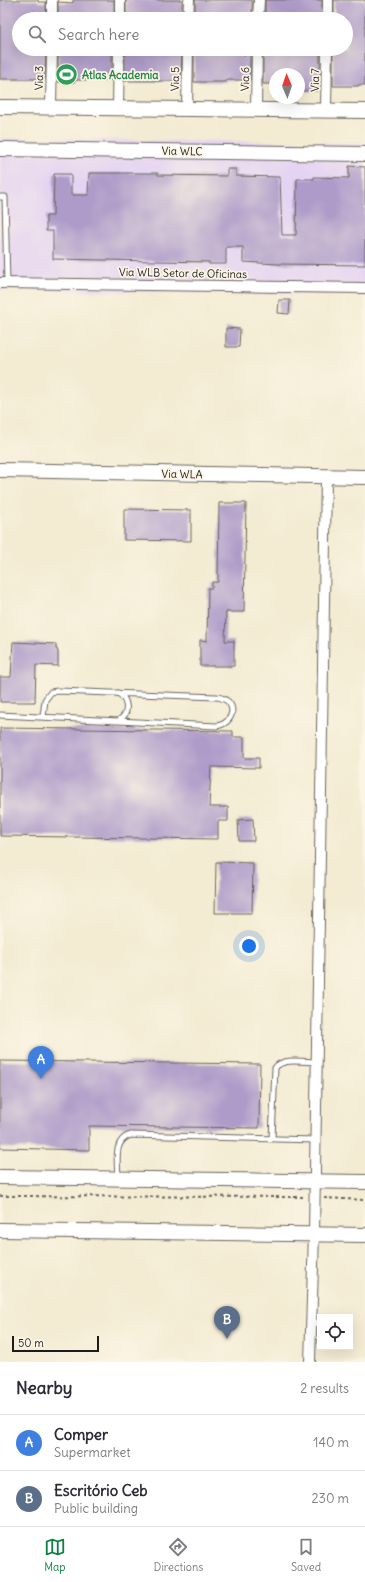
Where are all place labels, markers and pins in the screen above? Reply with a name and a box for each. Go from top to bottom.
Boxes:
sports icon: Atlas Academia [53,62,79,88]
place label: Atlas Academia [82,68,159,82]
pin: A [28,1046,54,1079]
pin: B [214,1306,240,1339]

